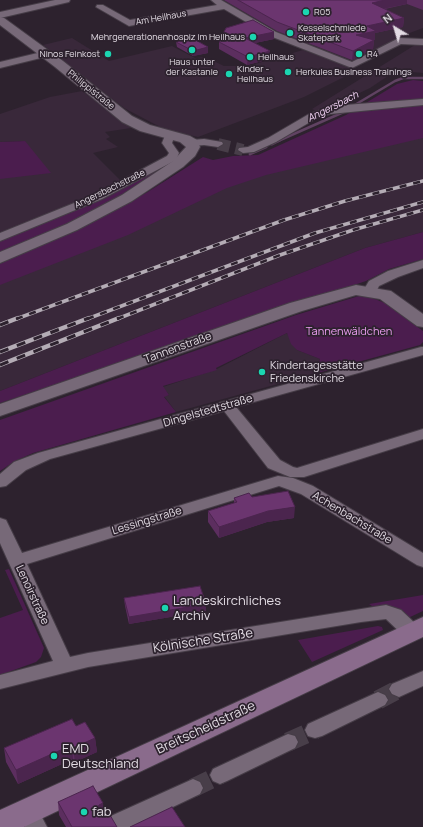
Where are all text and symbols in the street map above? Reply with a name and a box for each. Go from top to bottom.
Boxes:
marker: R05 [301,7,311,17]
place label: R05 [314,7,330,17]
street label: Am Heilhaus [135,8,187,28]
north arrow [375,8,415,48]
text: N [380,10,395,26]
place label: Kesselschmiede Skatepark [298,23,366,44]
marker: Kesselschmiede Skatepark [285,28,295,38]
place label: Mehrgenerationenhospiz im Heilhaus [91,32,245,42]
marker: Mehrgenerationenhospiz im Heilhaus [248,32,258,42]
marker: Haus unter der Kastanie [187,45,197,55]
place label: Ninos Feinkost [40,49,100,59]
marker: Ninos Feinkost [103,49,113,59]
marker: R4 [354,49,364,59]
place label: R4 [367,49,378,59]
marker: Heilhaus [245,52,255,62]
place label: Heilhaus [258,52,294,62]
place label: Haus unter der Kastanie [166,57,218,78]
place label: Kinder - Heilhaus [237,64,273,85]
marker: Herkules Business Trainings [283,67,293,77]
place label: Herkules Business Trainings [296,67,412,77]
street label: Philippistraße [65,68,117,112]
marker: Kinder - Heilhaus [224,69,234,79]
water label: Angersbach [305,89,361,125]
street label: Angersbachstraße [73,167,147,211]
park label: Tannenwäldchen [306,325,392,339]
street label: Tannenstraße [142,330,214,366]
place label: Kindertagesstätte Friedenskirche [270,359,363,385]
marker: Kindertagesstätte Friedenskirche [257,367,267,377]
street label: Dingelstedtstraße [162,392,254,430]
street label: Achenbachstraße [310,489,394,547]
street label: Lessingstraße [111,504,183,538]
street label: Lenoirstraße [12,563,52,627]
place label: Landeskirchliches Archiv [173,593,281,624]
marker: Landeskirchliches Archiv [160,603,170,613]
street label: Kölnische Straße [152,625,254,657]
street label: Breitscheidstraße [154,698,258,758]
place label: EMD Deutschland [62,741,139,772]
marker: EMD Deutschland [49,751,59,761]
place label: fab [92,804,111,820]
marker: fab [79,807,89,817]

